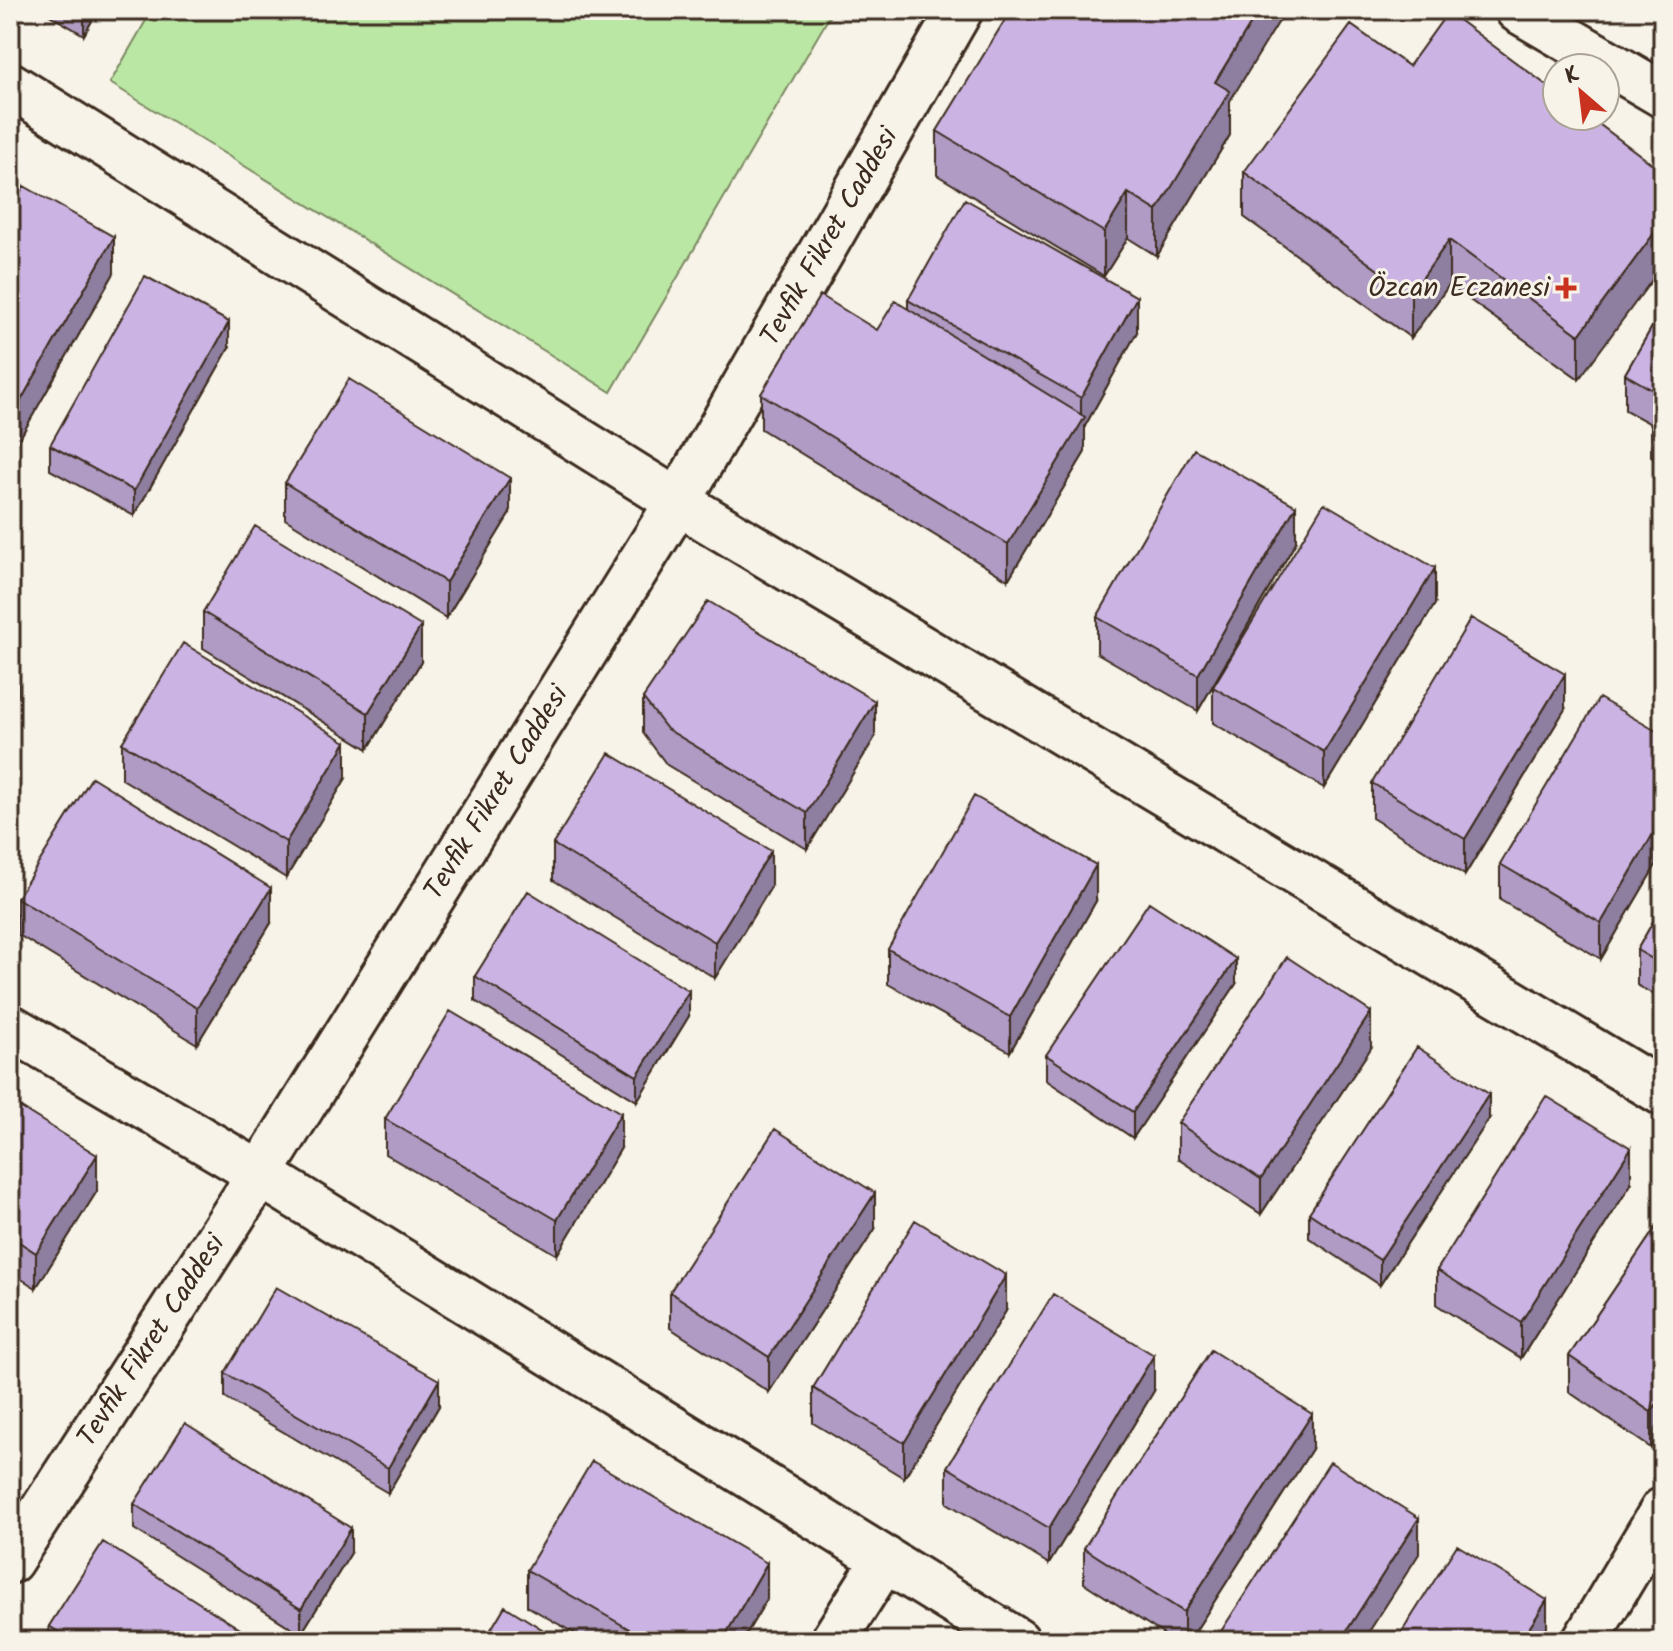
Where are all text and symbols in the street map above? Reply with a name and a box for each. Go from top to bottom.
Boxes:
north arrow [1541,52,1621,132]
text: K [1559,58,1587,95]
street label: Tevfik Fikret Caddesi [749,118,912,355]
place label: Özcan Eczanesi [1368,266,1551,311]
marker: Özcan Eczanesi [1557,279,1575,297]
street label: Tevfik Fikret Caddesi [413,676,582,909]
street label: Tevfik Fikret Caddesi [66,1224,239,1456]

